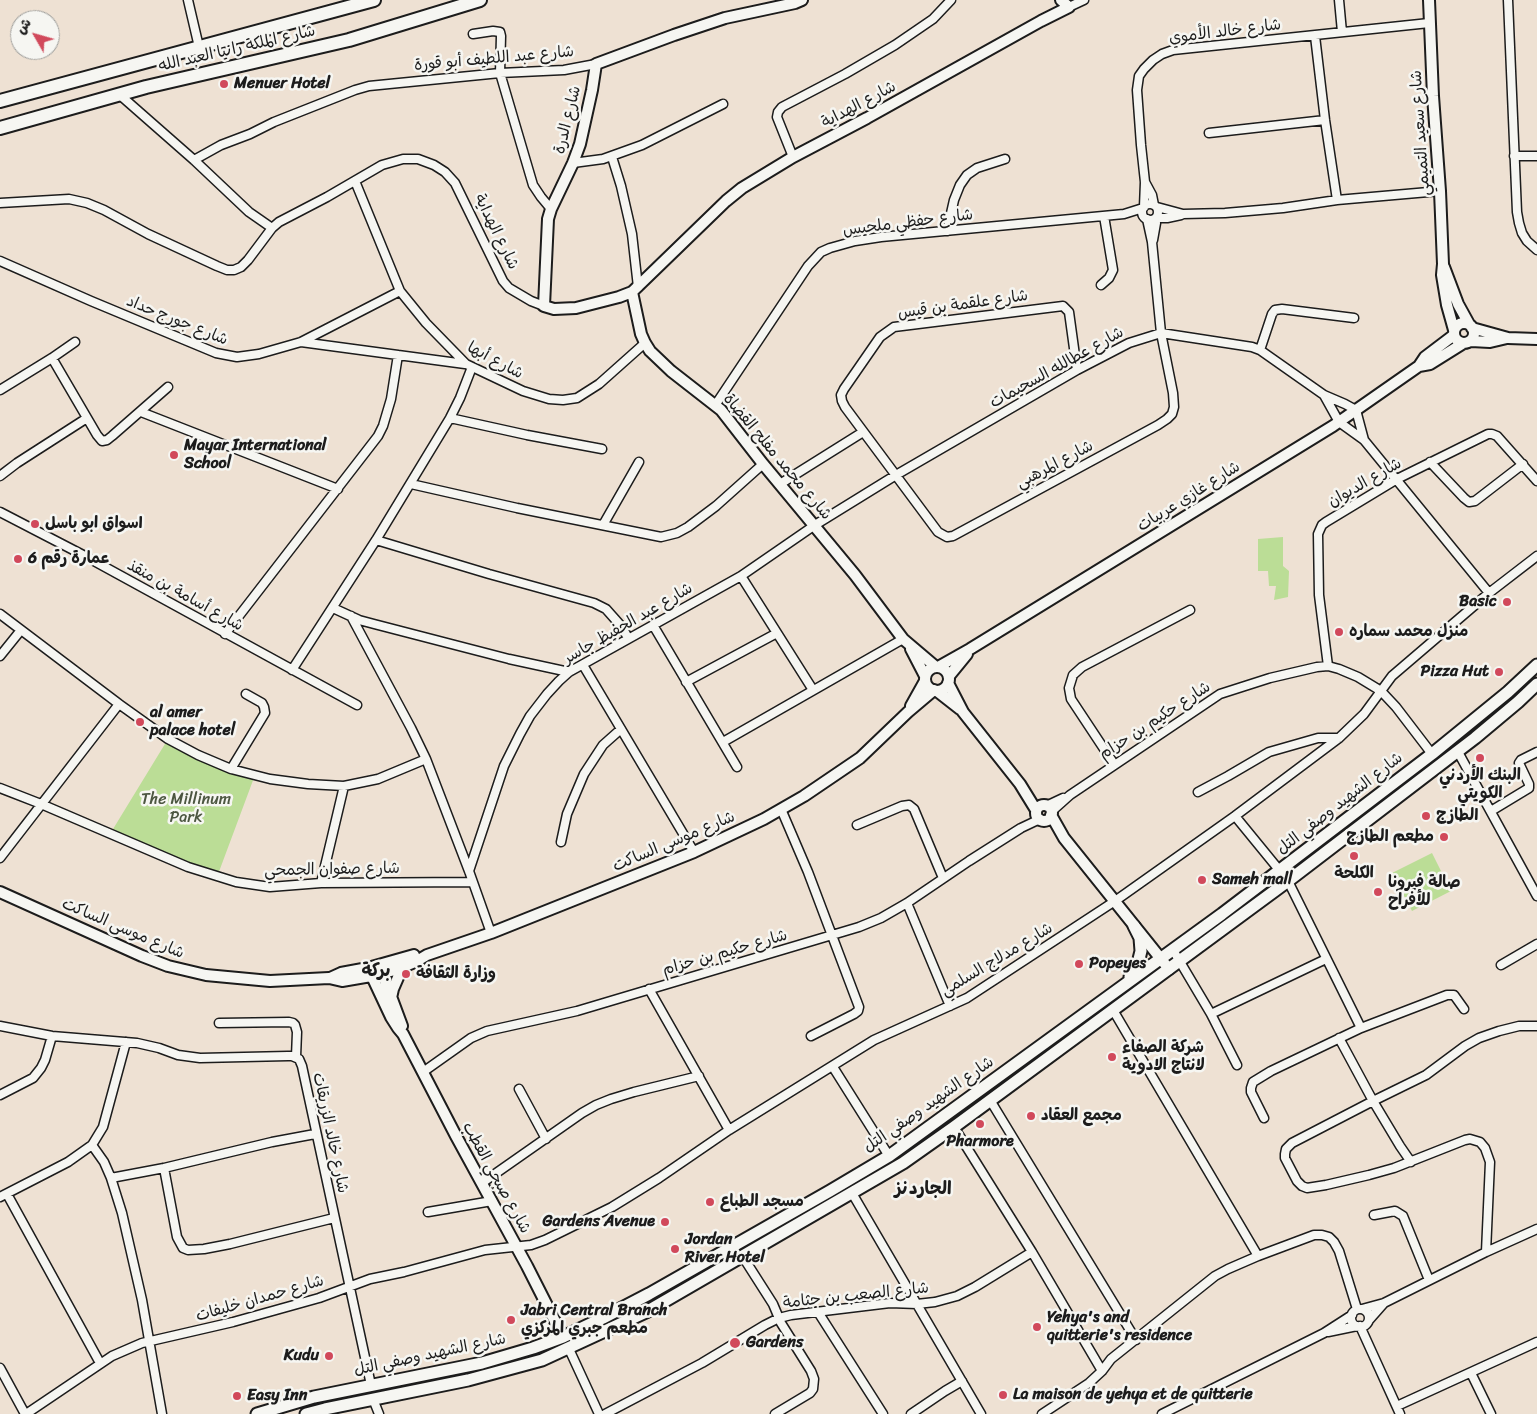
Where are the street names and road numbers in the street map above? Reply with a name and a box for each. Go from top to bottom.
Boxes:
street label: شارع خالد الأموي [1168,16,1282,48]
street label: شارع الملكة رانيا العبد الله [157,22,317,76]
street label: شارع عبد اللطيف أبو قورة [413,42,575,76]
street label: شارع سعيد التميمي [1407,70,1435,196]
street label: شارع الهداية [818,77,900,133]
street label: شارع الدرة [550,84,586,156]
street label: شارع الهداية [469,191,523,273]
street label: شارع حفظي ملحيس [842,205,974,241]
street label: شارع علقمة بن قيس [897,286,1029,324]
street label: شارع جورج حداد [123,292,231,350]
street label: شارع عطالله السحيمات [987,323,1127,413]
street label: شارع أبها [464,338,526,384]
street label: شارع محمد مفلح القضاة [719,390,835,524]
street label: شارع المرهبي [1013,437,1097,493]
street label: شارع الديوان [1325,454,1405,512]
street label: شارع غازي عربيات [1134,458,1244,536]
street label: شارع أسامة بن منقذ [123,556,247,636]
street label: شارع عبد الحفيظ جاسر [560,579,696,669]
street label: شارع حكيم بن حزام [1096,678,1214,764]
street label: شارع الشهيد وصفي التل [1273,749,1407,859]
street label: شارع موسى الساكت [610,808,738,876]
street label: شارع صفوان الجمحي [264,859,400,881]
street label: شارع موسى الساكت [59,895,187,963]
street label: شارع مدلاج السلمي [937,919,1057,1001]
street label: شارع حكيم بن حزام [660,926,790,980]
street label: شارع الشهيد وصفي التل [860,1053,998,1157]
street label: شارع خالد الزريقات [308,1071,352,1195]
street label: شارع صبحي القطب [457,1119,535,1237]
street label: شارع حمدان خليفات [194,1272,326,1326]
street label: شارع الصعب بن جثامة [782,1279,930,1313]
street label: شارع الشهيد وصفي التل [352,1330,508,1380]

